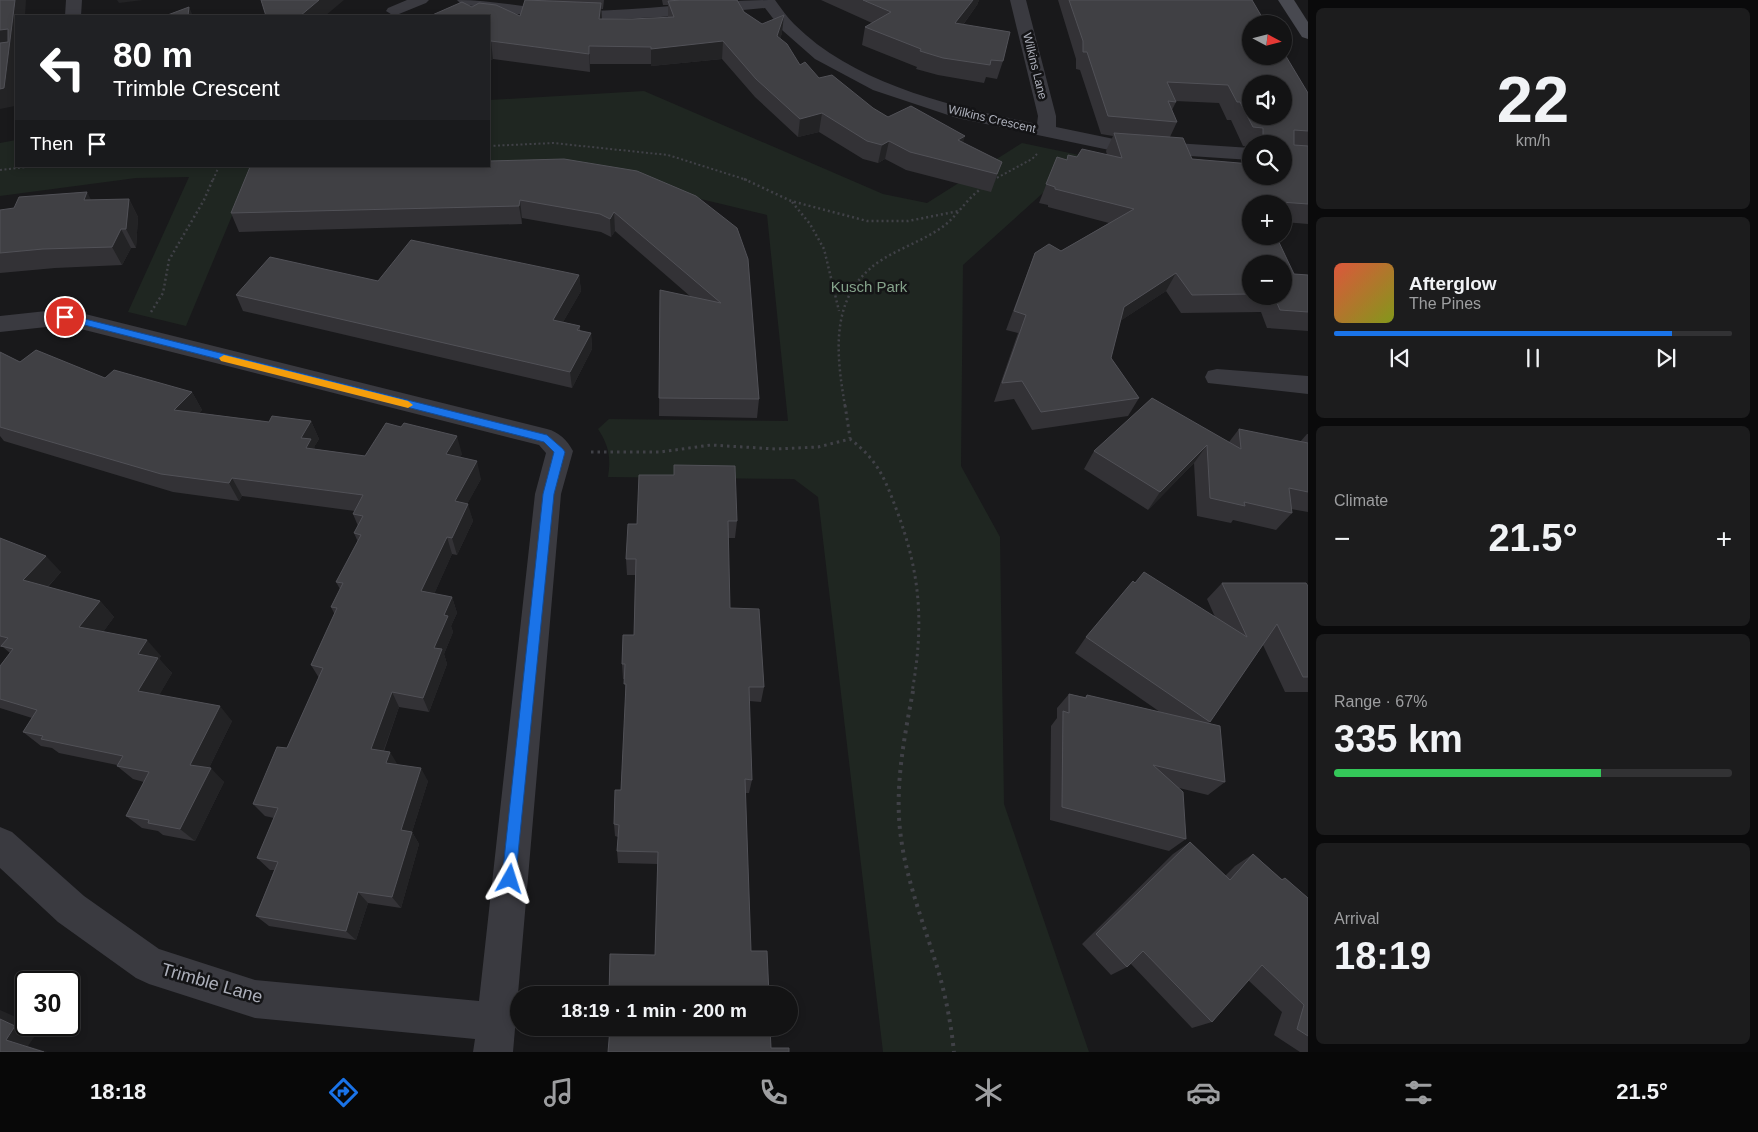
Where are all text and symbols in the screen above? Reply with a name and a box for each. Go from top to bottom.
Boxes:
north arrow [1242,15,1292,65]
map controls [1242,15,1292,305]
street label: Wilkins Lane [1020,31,1050,101]
icon: left [30,35,95,100]
text: 80 m [113,35,193,74]
text: 22 [1497,63,1569,136]
button: sound [1242,75,1292,125]
text: Trimble Crescent [113,76,280,101]
street label: Wilkins Crescent [947,102,1038,136]
icon: arrive [83,130,111,158]
text: km/h [1516,132,1550,149]
text: Then [30,133,73,154]
button: search [1242,135,1292,185]
button: + [1242,195,1292,245]
button: − [1242,255,1292,305]
text: Afterglow [1409,273,1497,294]
park label: Kusch Park [831,278,908,295]
text: The Pines [1409,295,1481,312]
pin [44,296,86,338]
icon: arrive [51,303,79,331]
icon: previous [1386,344,1414,372]
icon: pause [1519,344,1547,372]
icon: next [1652,344,1680,372]
text: Climate [1334,492,1388,509]
text: 21.5° [1488,517,1578,559]
text: − [1334,523,1350,554]
text: + [1716,523,1732,554]
text: Range · 67% [1334,693,1427,710]
text: 335 km [1334,718,1463,760]
position arrow [483,852,535,904]
text: Arrival [1334,910,1379,927]
text: 18:19 [1334,935,1431,977]
street label: Trimble Lane [159,959,265,1007]
speed limit sign: 30 [15,971,80,1036]
text: 18:19 · 1 min · 200 m [561,1000,747,1021]
icon: directions [326,1075,361,1110]
icon: music [541,1075,576,1110]
icon: phone [756,1075,791,1110]
icon: climate [971,1075,1006,1110]
icon: car [1186,1075,1221,1110]
icon: filters [1401,1075,1436,1110]
text: 18:18 [90,1079,146,1104]
text: 21.5° [1616,1079,1668,1104]

